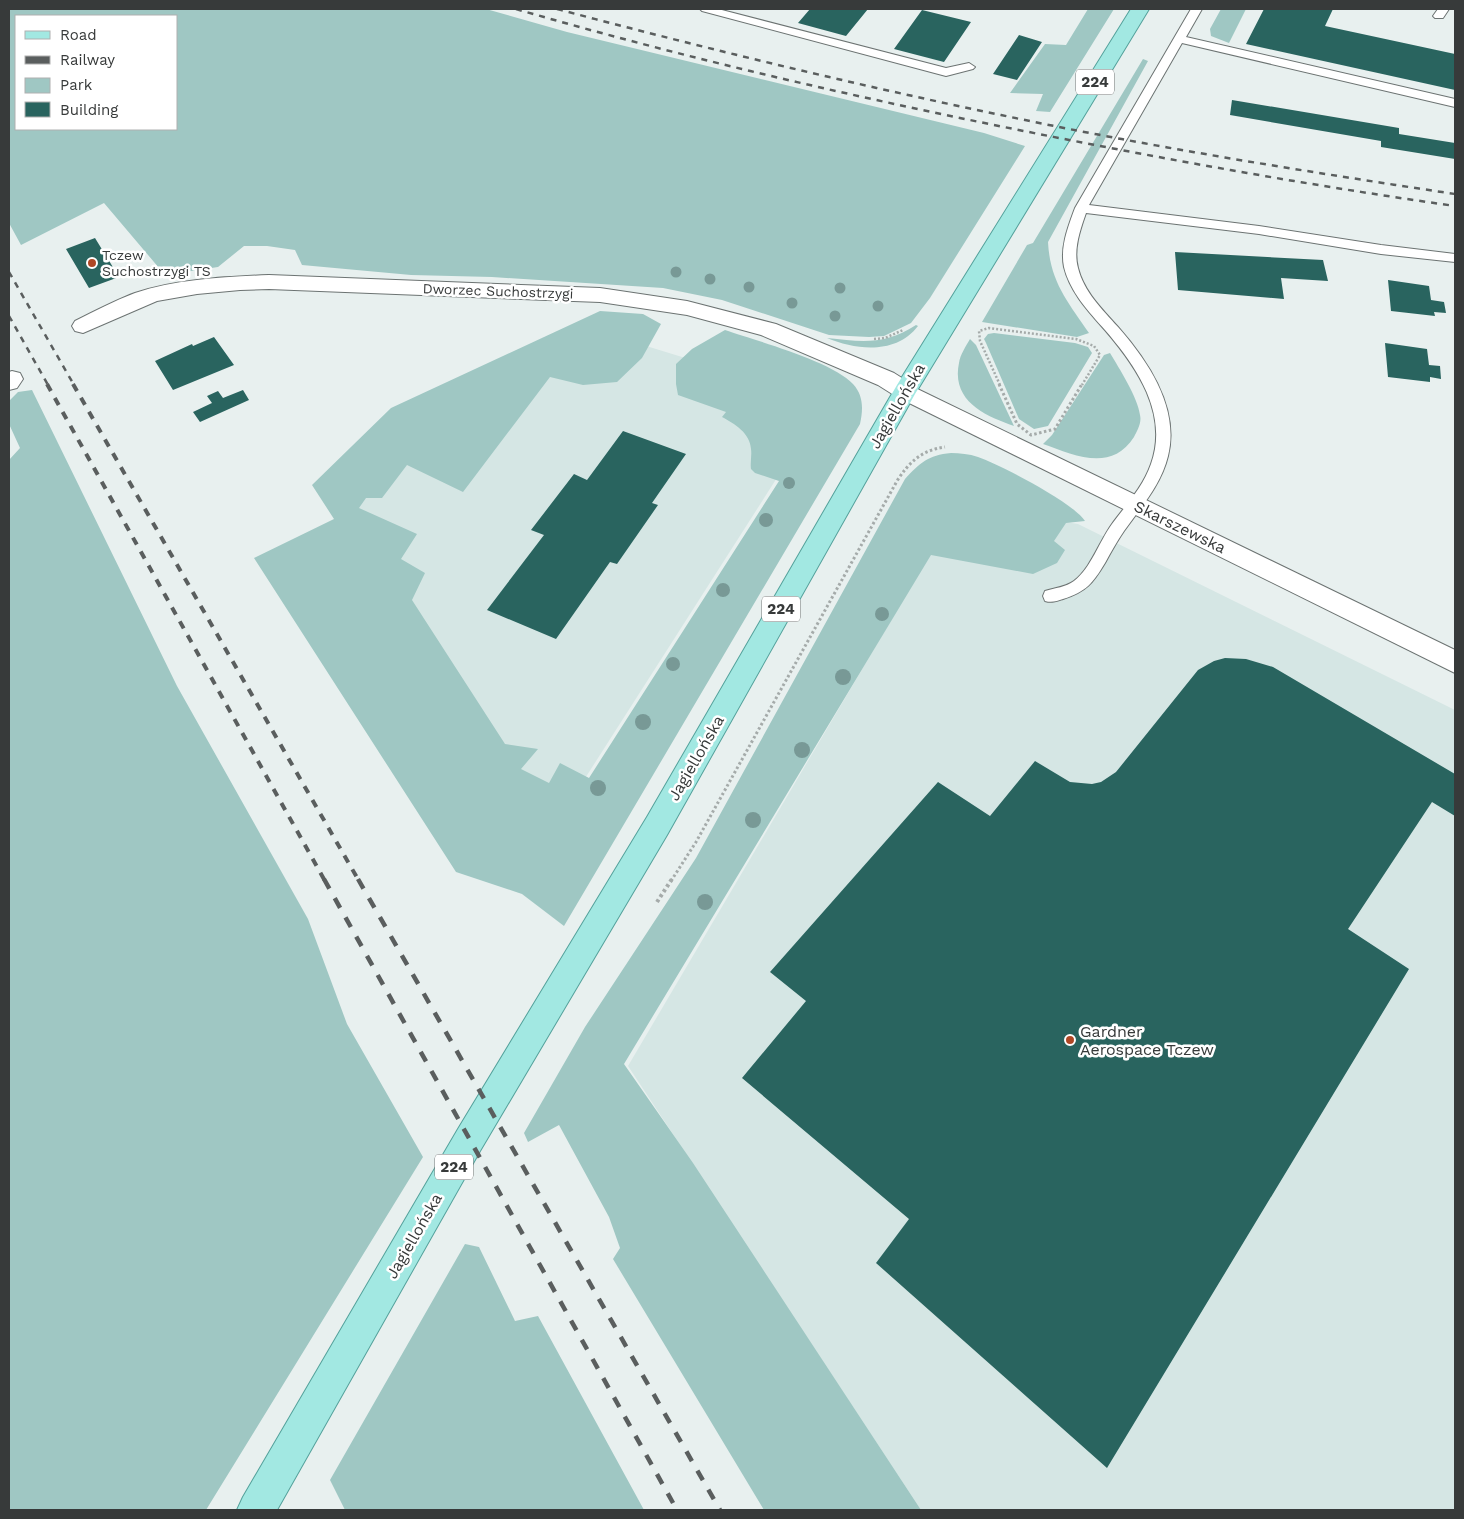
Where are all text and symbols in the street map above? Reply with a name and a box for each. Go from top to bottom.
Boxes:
legend [15,15,178,130]
text: Road [60,26,97,44]
text: Railway [60,51,115,69]
road number: 224 [1076,70,1114,94]
text: Park [60,76,93,94]
text: Building [60,101,118,119]
place label: Tczew Suchostrzygi TS [102,247,211,279]
marker: Tczew Suchostrzygi TS [86,257,98,269]
street label: Dworzec Suchostrzygi [422,280,574,302]
street label: Jagiellońska [865,360,929,452]
street label: Skarszewska [1131,497,1229,557]
road number: 224 [762,596,800,622]
street label: Jagiellońska [664,712,728,804]
place label: Gardner Aerospace Tczew [1080,1022,1214,1059]
marker: Gardner Aerospace Tczew [1064,1034,1076,1046]
road number: 224 [435,1154,473,1180]
street label: Jagiellońska [382,1190,446,1282]

